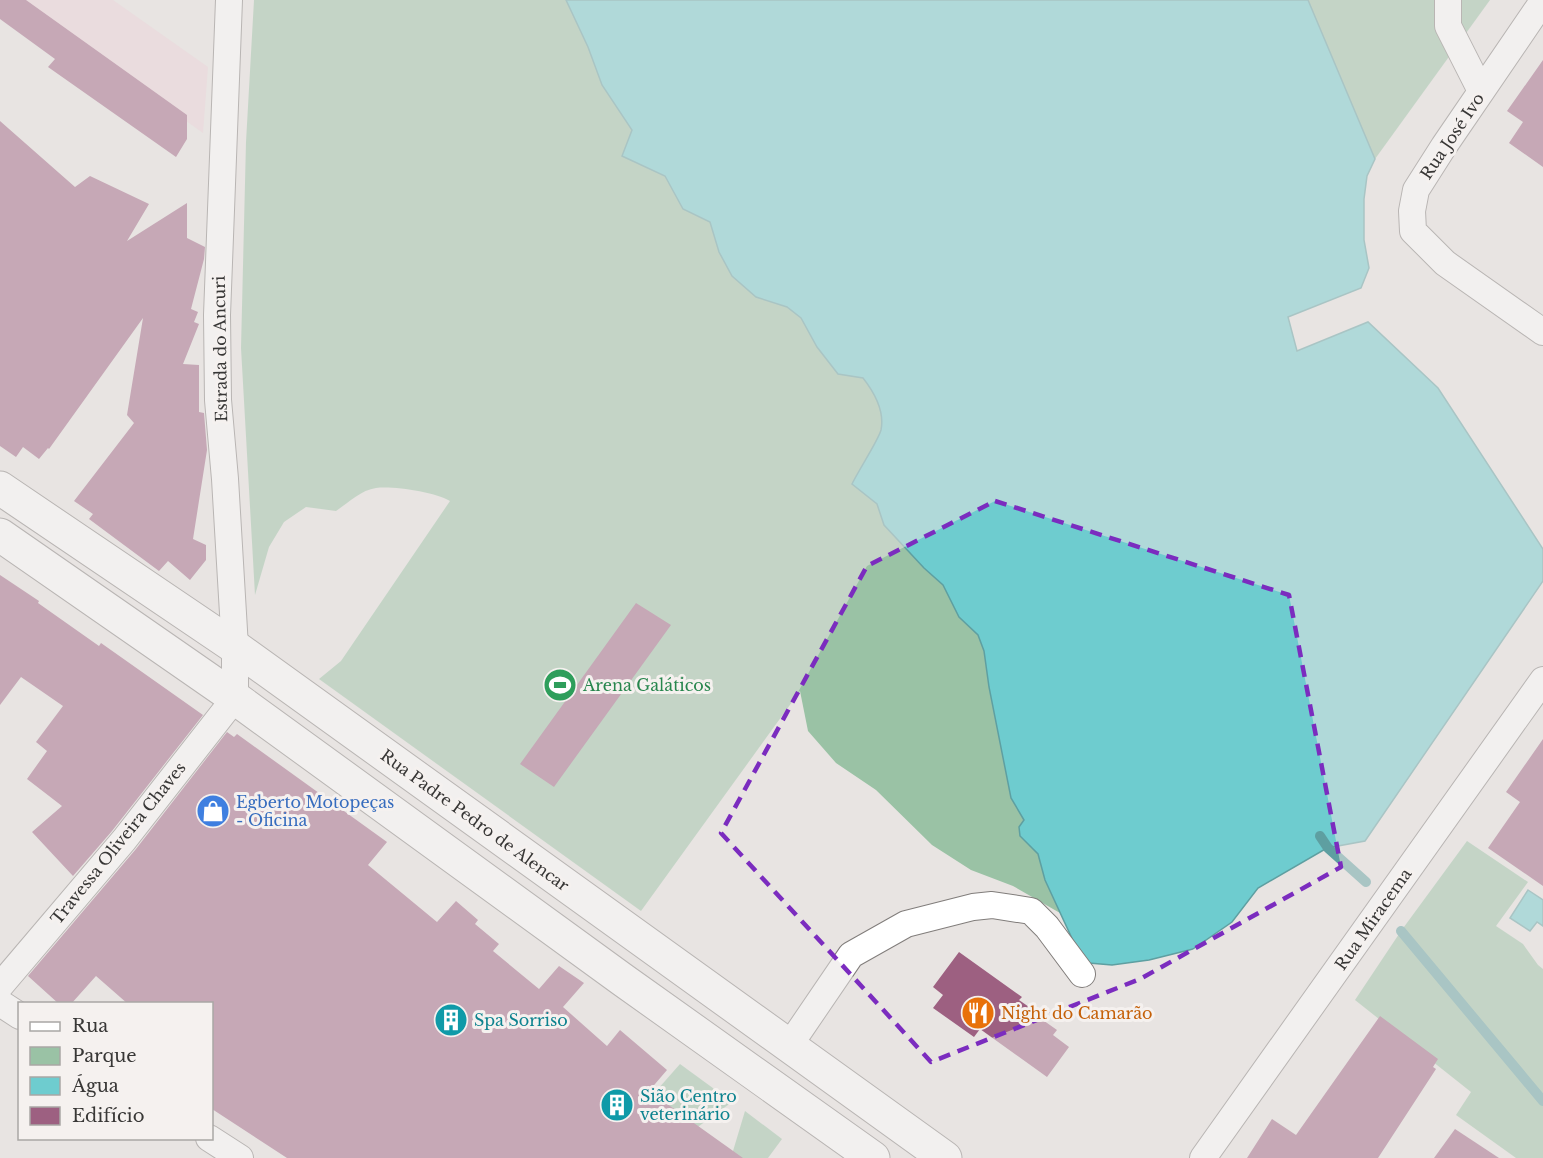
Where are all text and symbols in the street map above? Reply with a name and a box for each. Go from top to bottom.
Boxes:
street label: Rua José Ivo [1416,89,1488,183]
street label: Estrada do Ancuri [209,275,231,422]
sports icon: Arena Galáticos [542,667,578,703]
place label: Arena Galáticos [582,675,711,695]
street label: Rua Padre Pedro de Alencar [377,745,573,895]
street label: Travessa Oliveira Chaves [46,758,190,928]
place label: Egberto Motopeças - Oficina [236,792,394,830]
shop icon: Egberto Motopeças - Oficina [195,793,231,829]
street label: Rua Miracema [1330,864,1416,974]
restaurant icon: Night do Camarão [960,995,996,1031]
legend [18,1002,213,1140]
building icon: Spa Sorriso [433,1002,469,1038]
place label: Night do Camarão [1001,1003,1152,1023]
place label: Spa Sorriso [474,1010,568,1030]
text: Rua [72,1015,108,1037]
text: Parque [72,1045,137,1067]
text: Água [71,1074,119,1097]
place label: Sião Centro veterinário [640,1086,737,1124]
building icon: Sião Centro veterinário [599,1087,635,1123]
text: Edifício [72,1105,145,1127]

